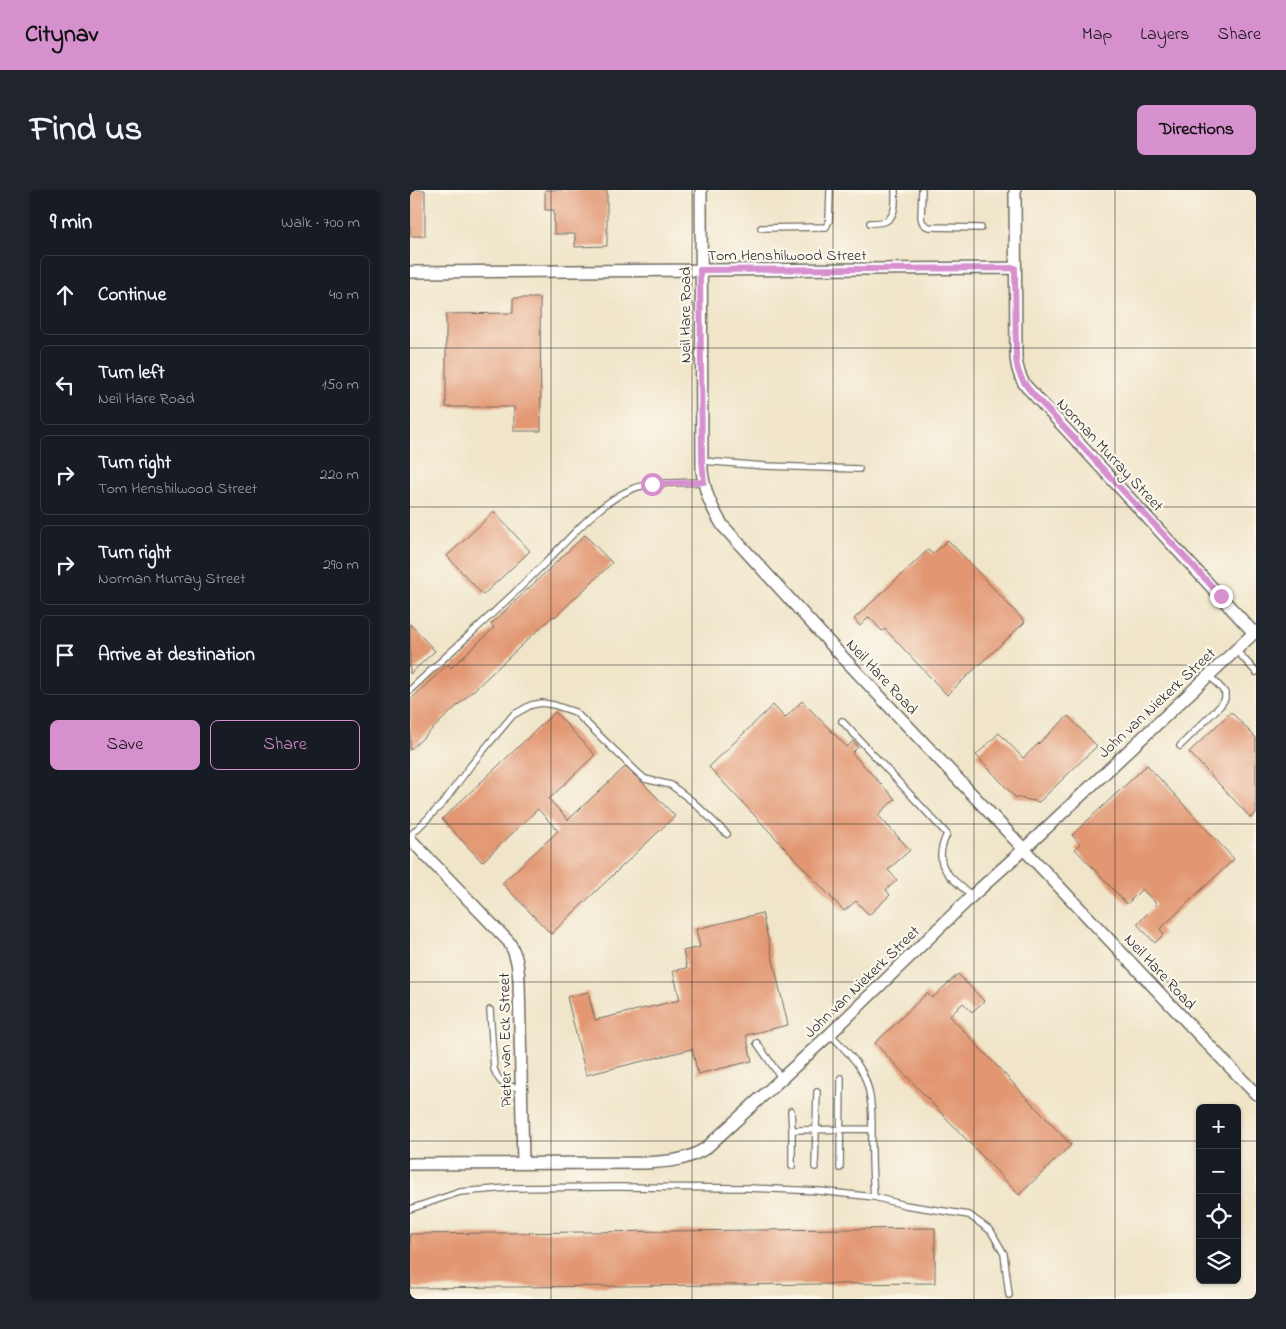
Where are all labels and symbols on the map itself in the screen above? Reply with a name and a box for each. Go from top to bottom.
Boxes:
street label: Tom Henshilwood Street [707,244,867,268]
street label: Neil Hare Road [674,267,698,363]
street label: Norman Murray Street [1050,393,1169,518]
route start [641,473,664,496]
route end [1210,585,1233,608]
street label: Neil Hare Road [840,634,923,721]
street label: John van Niekerk Street [1093,642,1222,764]
street label: John van Niekerk Street [799,920,926,1044]
street label: Neil Hare Road [1118,929,1201,1016]
street label: Pieter van Eck Street [493,972,519,1108]

